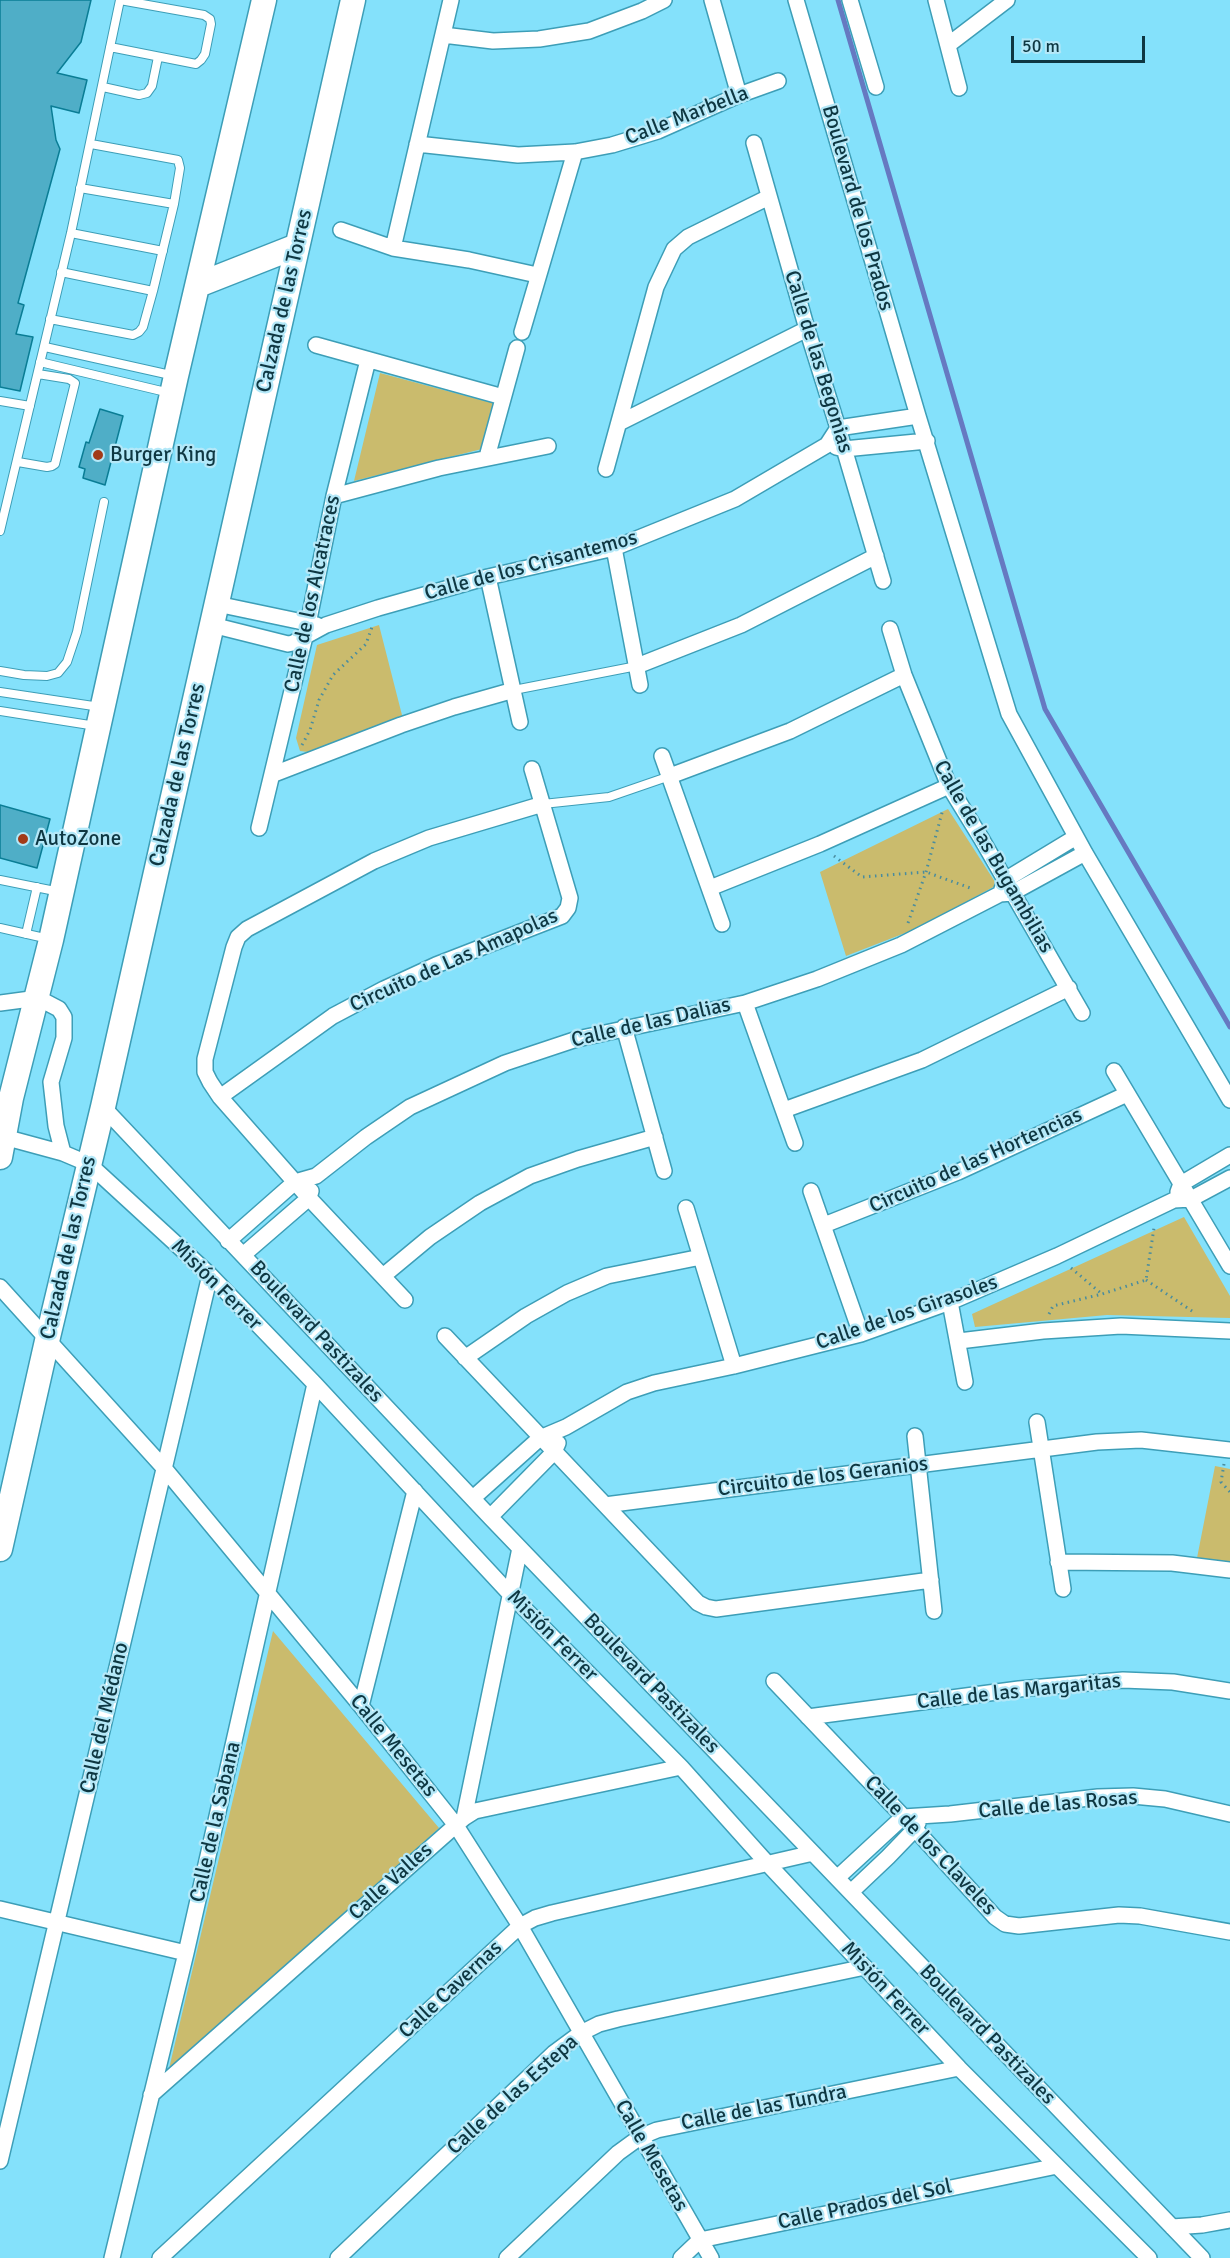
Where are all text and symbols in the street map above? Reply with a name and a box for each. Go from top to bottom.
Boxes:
scale bar [1014,24,1148,62]
text: 50 m [1022,35,1060,57]
street label: Calle Marbella [622,81,752,151]
street label: Boulevard de los Prados [816,102,898,314]
street label: Calzada de las Torres [252,207,318,395]
street label: Calle de las Begonias [778,268,858,456]
place label: Burger King [110,442,216,468]
marker: Burger King [91,448,105,462]
street label: Calle de los Alcatraces [280,493,346,695]
street label: Calle de los Crisantemos [422,525,640,607]
street label: Calzada de las Torres [145,681,211,869]
street label: Calle de las Bugambilias [928,756,1058,958]
place label: AutoZone [35,826,121,852]
marker: AutoZone [16,832,30,846]
street label: Circuito de Las Amapolas [346,904,562,1018]
street label: Calle de las Dalias [569,992,733,1054]
street label: Circuito de las Hortencias [866,1103,1086,1219]
street label: Calzada de las Torres [36,1154,102,1342]
street label: Misión Ferrer [165,1234,267,1336]
street label: Boulevard Pastizales [244,1256,388,1408]
street label: Calle de los Girasoles [813,1270,1001,1356]
street label: Circuito de los Geranios [716,1452,930,1502]
street label: Misión Ferrer [501,1585,603,1687]
street label: Boulevard Pastizales [578,1609,724,1759]
street label: Calle del Médano [75,1640,135,1796]
street label: Calle de las Margaritas [916,1669,1122,1715]
street label: Calle Mesetas [344,1690,442,1802]
street label: Calle de la Sabana [185,1739,247,1905]
street label: Calle de los Claveles [859,1771,1001,1921]
street label: Calle de las Rosas [978,1786,1138,1824]
street label: Calle Valles [344,1838,438,1926]
street label: Calle Cavernas [394,1936,508,2044]
street label: Misión Ferrer [835,1937,935,2041]
street label: Boulevard Pastizales [914,1960,1060,2110]
street label: Calle de las Estepa [442,2030,584,2160]
street label: Calle de las Tundra [679,2080,849,2136]
street label: Calle Mesetas [609,2096,693,2216]
street label: Calle Prados del Sol [776,2174,954,2236]

